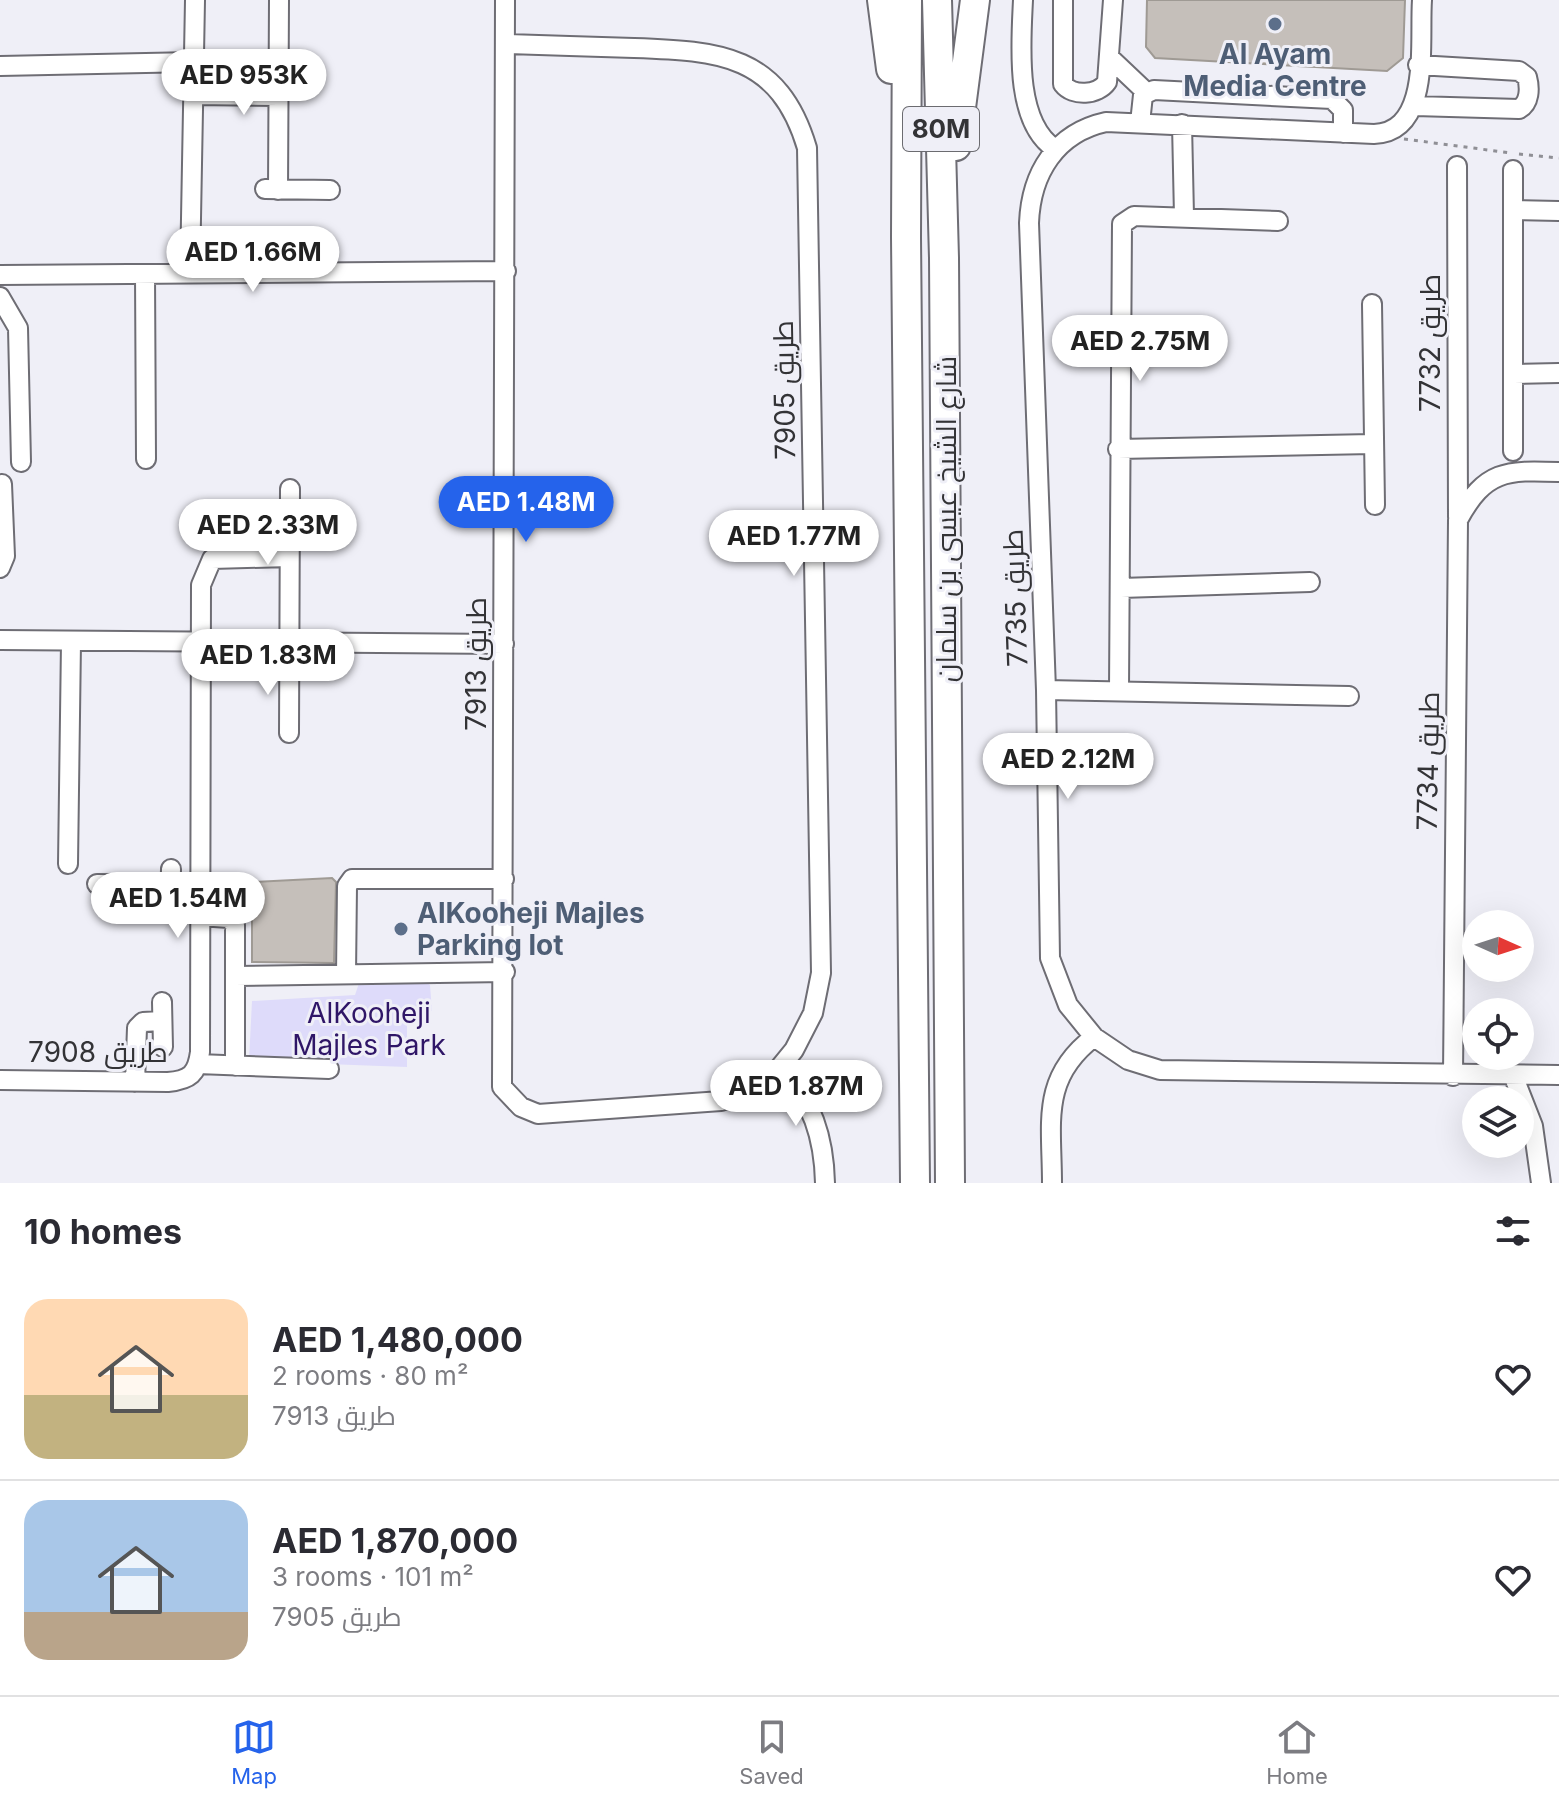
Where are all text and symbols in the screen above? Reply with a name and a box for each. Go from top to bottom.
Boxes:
marker: Al Ayam Media Centre [1266,15,1284,33]
place label: Al Ayam Media Centre [1183,37,1367,103]
pin: AED 953K [161,49,327,117]
text: AED 953K [179,59,309,90]
road number: 80M [903,107,979,151]
pin: AED 1.66M [161,226,345,294]
text: AED 1.66M [184,236,322,267]
street label: طريق 7732 [1413,274,1447,412]
pin: AED 2.75M [1048,315,1232,383]
street label: طريق 7905 [766,320,802,460]
text: AED 2.75M [1070,325,1210,356]
street label: شارع الشيخ عيسى بن سلمان [929,356,965,682]
pin: AED 1.48M [434,476,618,544]
text: AED 1.48M [457,486,595,517]
pin: AED 2.33M [176,499,360,567]
text: AED 2.33M [197,509,339,540]
pin: AED 1.77M [702,510,886,578]
text: AED 1.77M [727,520,861,551]
street label: طريق 7735 [996,528,1034,668]
street label: طريق 7913 [459,597,493,731]
pin: AED 1.83M [176,629,360,697]
text: AED 1.83M [199,639,337,670]
street label: طريق 7734 [1410,691,1446,831]
pin: AED 2.12M [976,733,1160,801]
text: AED 2.12M [1001,743,1135,774]
pin: AED 1.54M [86,872,270,940]
text: AED 1.54M [109,882,247,913]
place label: AlKooheji Majles Parking lot [417,896,645,962]
north arrow [1462,910,1534,982]
map controls [1462,910,1534,1158]
marker: AlKooheji Majles Parking lot [392,920,410,938]
park label: AlKooheji Majles Park [292,996,446,1062]
button: locate [1462,998,1534,1070]
street label: طريق 7908 [28,1035,168,1069]
pin: AED 1.87M [704,1060,888,1128]
text: AED 1.87M [728,1070,864,1101]
button: layers [1462,1086,1534,1158]
icon: filters [1491,1209,1535,1253]
text: 10 homes [24,1211,182,1252]
text: AED 1,480,000 [272,1319,523,1360]
icon: home [88,1331,184,1427]
icon: heart [1491,1357,1535,1401]
text: 2 rooms · 80 m² [272,1360,468,1391]
text: طريق 7913 [272,1400,396,1431]
text: AED 1,870,000 [272,1520,518,1561]
icon: home [88,1532,184,1628]
icon: heart [1491,1558,1535,1602]
text: 3 rooms · 101 m² [272,1561,474,1592]
text: طريق 7905 [272,1601,402,1632]
tab: Map [231,1715,277,1789]
tab: Saved [739,1715,804,1789]
tab: Home [1266,1715,1328,1789]

